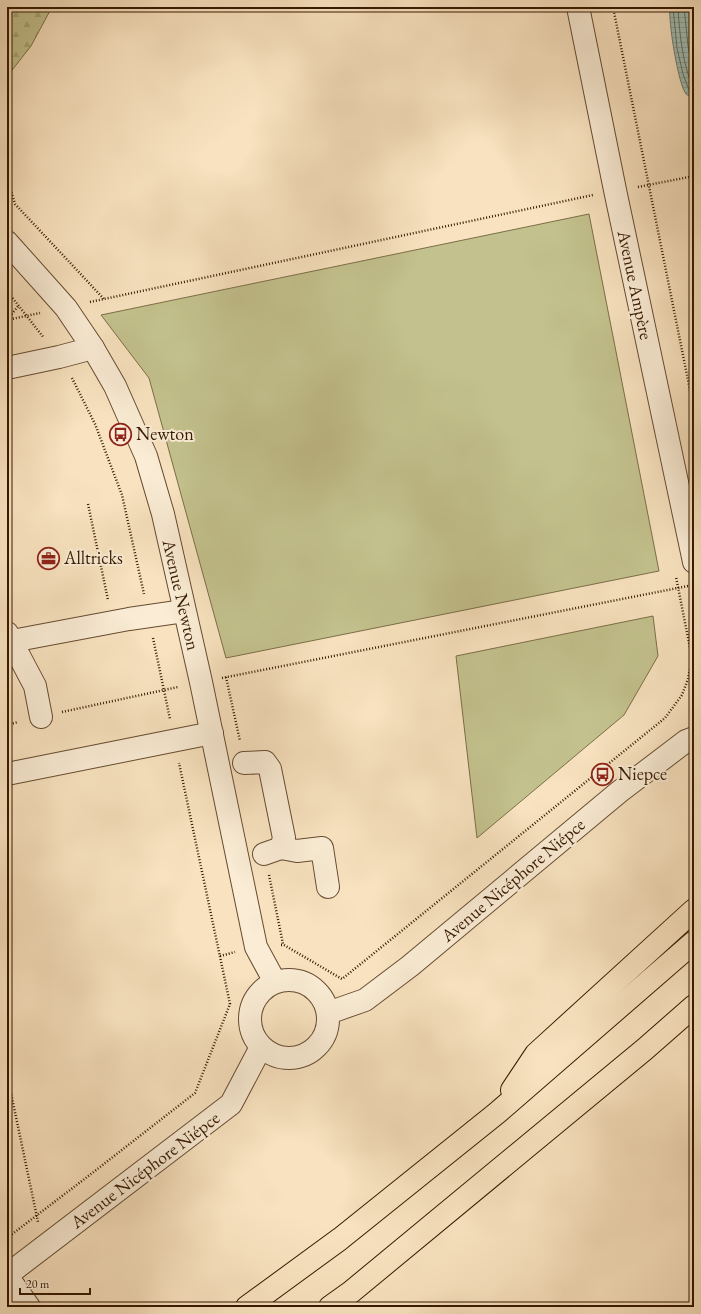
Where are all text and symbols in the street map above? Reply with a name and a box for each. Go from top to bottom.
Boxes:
street label: Avenue Ampère [612,227,658,342]
bus stop icon: Newton [107,421,133,447]
place label: Newton [136,422,194,445]
street label: Avenue Newton [157,536,206,653]
office icon: Alltricks [35,545,61,571]
place label: Alltricks [63,546,123,569]
bus stop icon: Niepce [590,761,616,787]
place label: Niepce [618,762,667,785]
street label: Avenue Nicéphore Niépce [435,813,589,947]
street label: Avenue Nicéphore Niépce [65,1106,224,1234]
scale bar [20,1270,90,1296]
text: 20 m [26,1276,50,1292]

